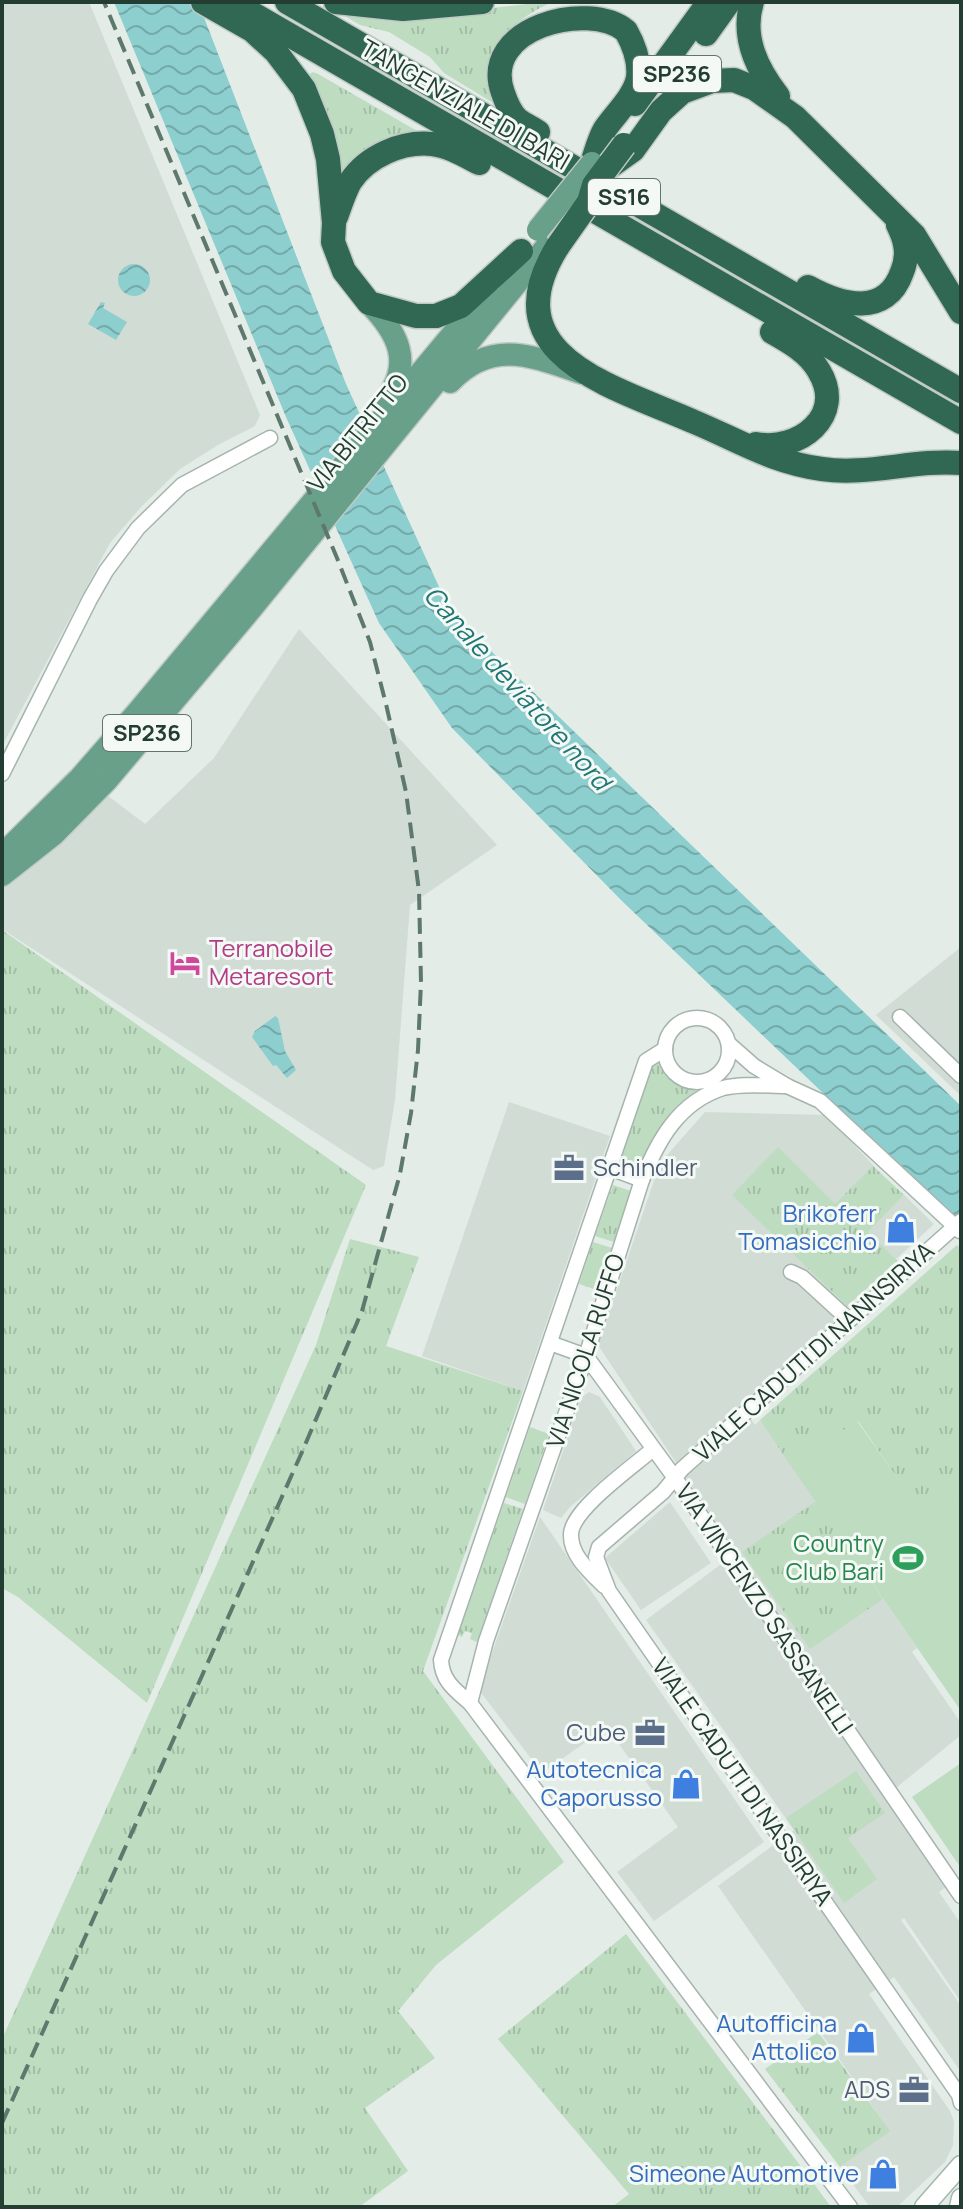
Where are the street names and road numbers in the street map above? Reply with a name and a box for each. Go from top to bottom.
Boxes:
street label: TANGENZIALE DI BARI [355,30,576,177]
road number: SP236 [633,56,721,92]
road number: SS16 [588,179,660,215]
street label: VIA BITRITTO [299,366,415,498]
road number: SP236 [103,715,191,751]
street label: VIALE CADUTI DI NANNSIRIYA [685,1234,941,1468]
street label: VIA NICOLA RUFFO [538,1249,632,1452]
street label: VIA VINCENZO SASSANELLI [669,1476,862,1740]
street label: VIALE CADUTI DI NASSIRIYA [645,1651,841,1912]

